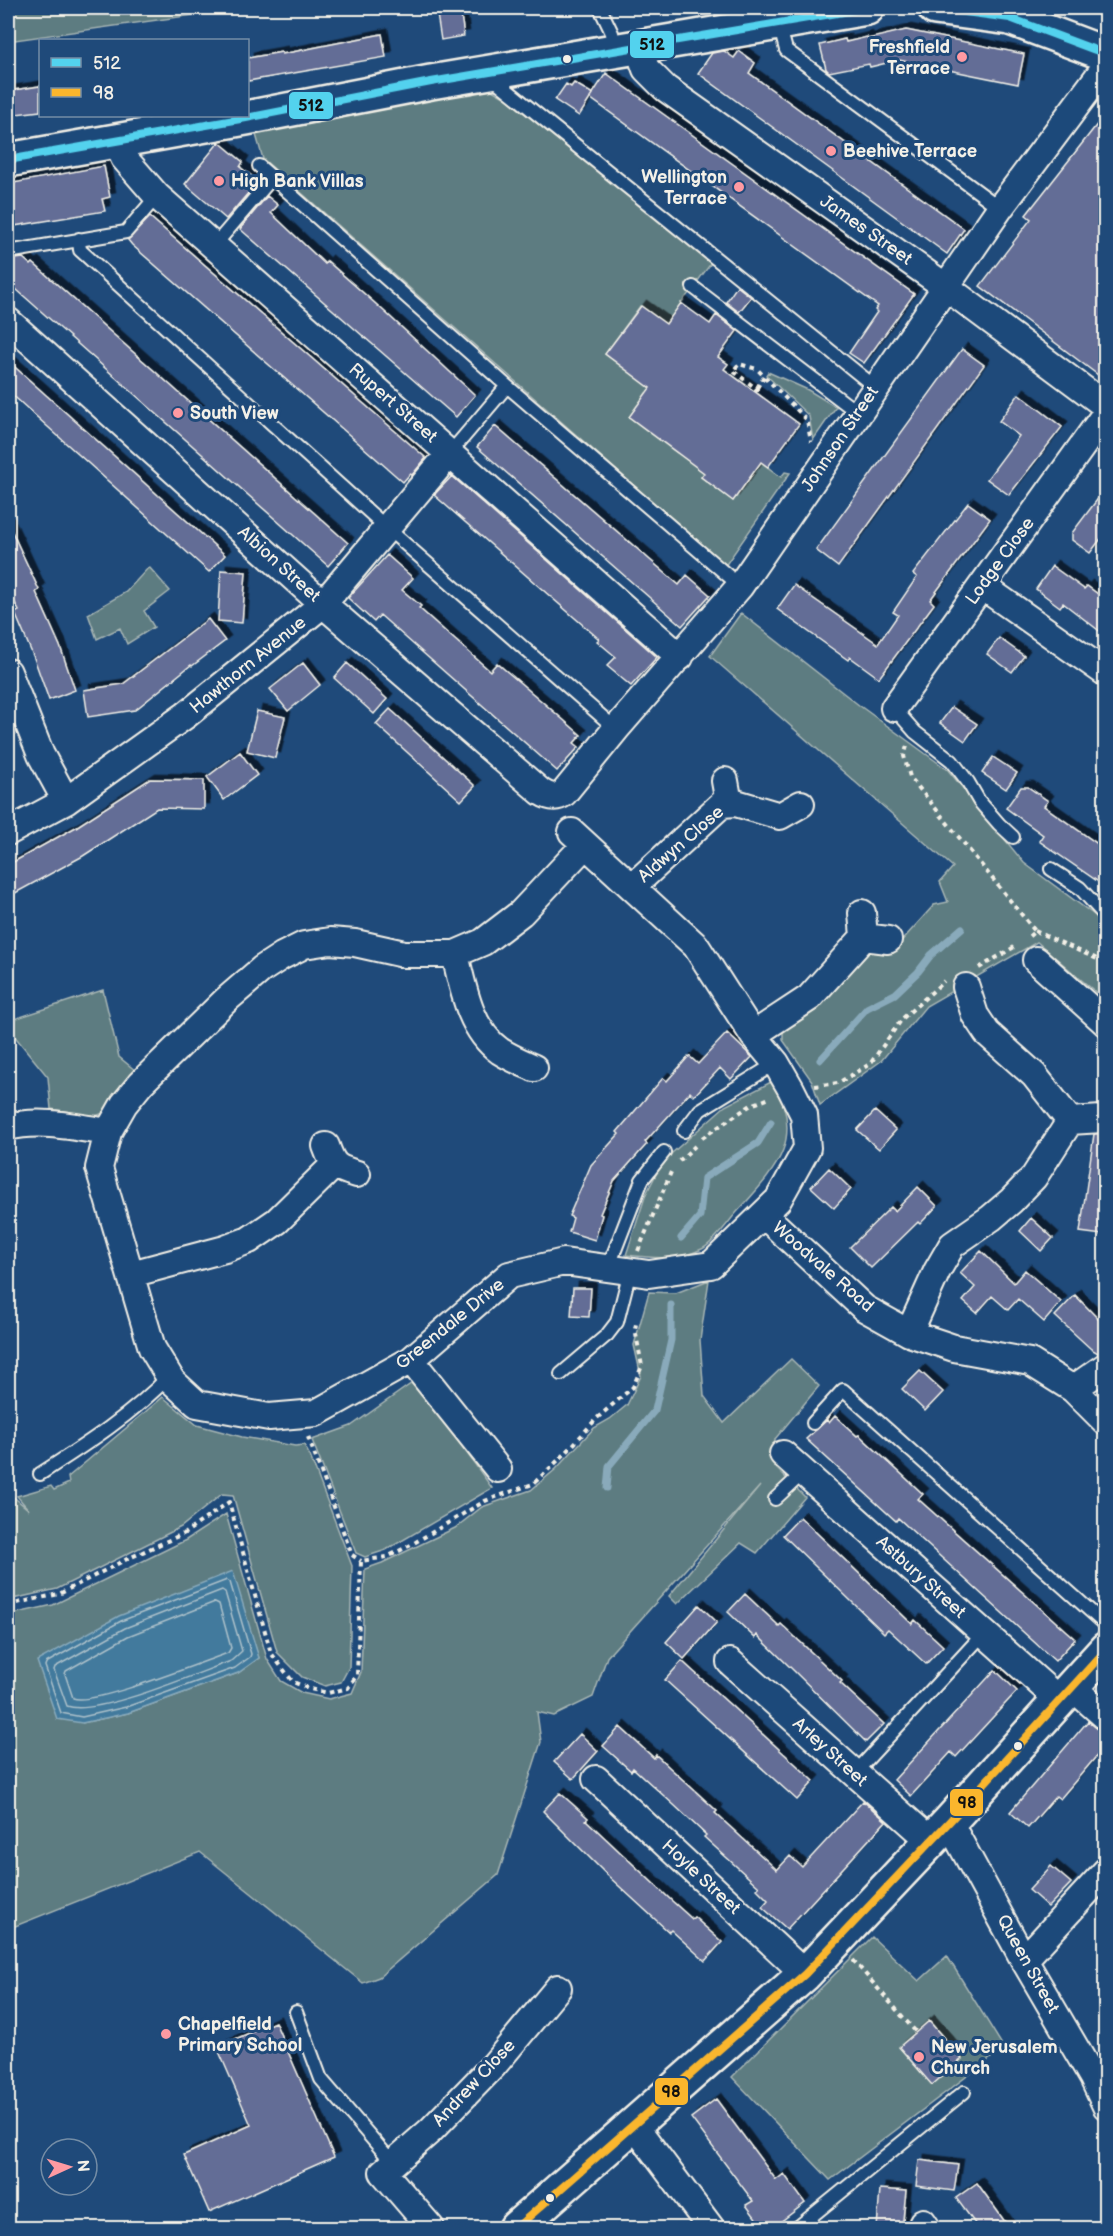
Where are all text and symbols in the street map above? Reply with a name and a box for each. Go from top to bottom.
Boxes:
line badge: 512 [629,30,675,59]
text: 512 [639,36,665,55]
place label: Freshfield Terrace [869,37,950,79]
legend [39,39,249,117]
marker: Freshfield Terrace [955,50,969,64]
text: 512 [93,53,121,74]
unlabelled marker [561,53,573,65]
text: 98 [93,83,114,104]
line badge: 512 [288,91,334,120]
text: 512 [298,97,324,116]
place label: Beehive Terrace [843,141,977,162]
marker: Beehive Terrace [824,144,838,158]
place label: Wellington Terrace [641,167,727,209]
place label: High Bank Villas [231,171,364,192]
marker: High Bank Villas [212,174,226,188]
marker: Wellington Terrace [732,180,746,194]
street label: James Street [816,191,916,270]
street label: Rupert Street [345,359,442,447]
street label: Johnson Street [797,382,883,496]
place label: South View [190,403,279,424]
marker: South View [171,406,185,420]
street label: Lodge Close [961,513,1039,609]
street label: Albion Street [233,522,325,607]
street label: Hawthorn Avenue [186,612,310,718]
street label: Aldwyn Close [634,801,728,887]
street label: Woodvale Road [768,1217,878,1317]
street label: Greendale Drive [392,1274,509,1374]
street label: Astbury Street [872,1531,970,1623]
street label: Arley Street [788,1713,872,1791]
unlabelled marker [1012,1740,1024,1752]
line badge: 98 [949,1788,984,1817]
text: 98 [958,1794,977,1813]
street label: Hoyle Street [657,1835,745,1919]
street label: Queen Street [992,1911,1064,2017]
place label: Chapelfield Primary School [178,2014,302,2056]
marker: Chapelfield Primary School [159,2027,173,2041]
street label: Andrew Close [428,2035,520,2131]
place label: New Jerusalem Church [931,2037,1058,2079]
marker: New Jerusalem Church [912,2050,926,2064]
line badge: 98 [654,2077,689,2106]
text: 98 [662,2083,681,2102]
north arrow [39,2137,99,2197]
text: N [73,2159,92,2173]
unlabelled marker [544,2192,556,2204]

